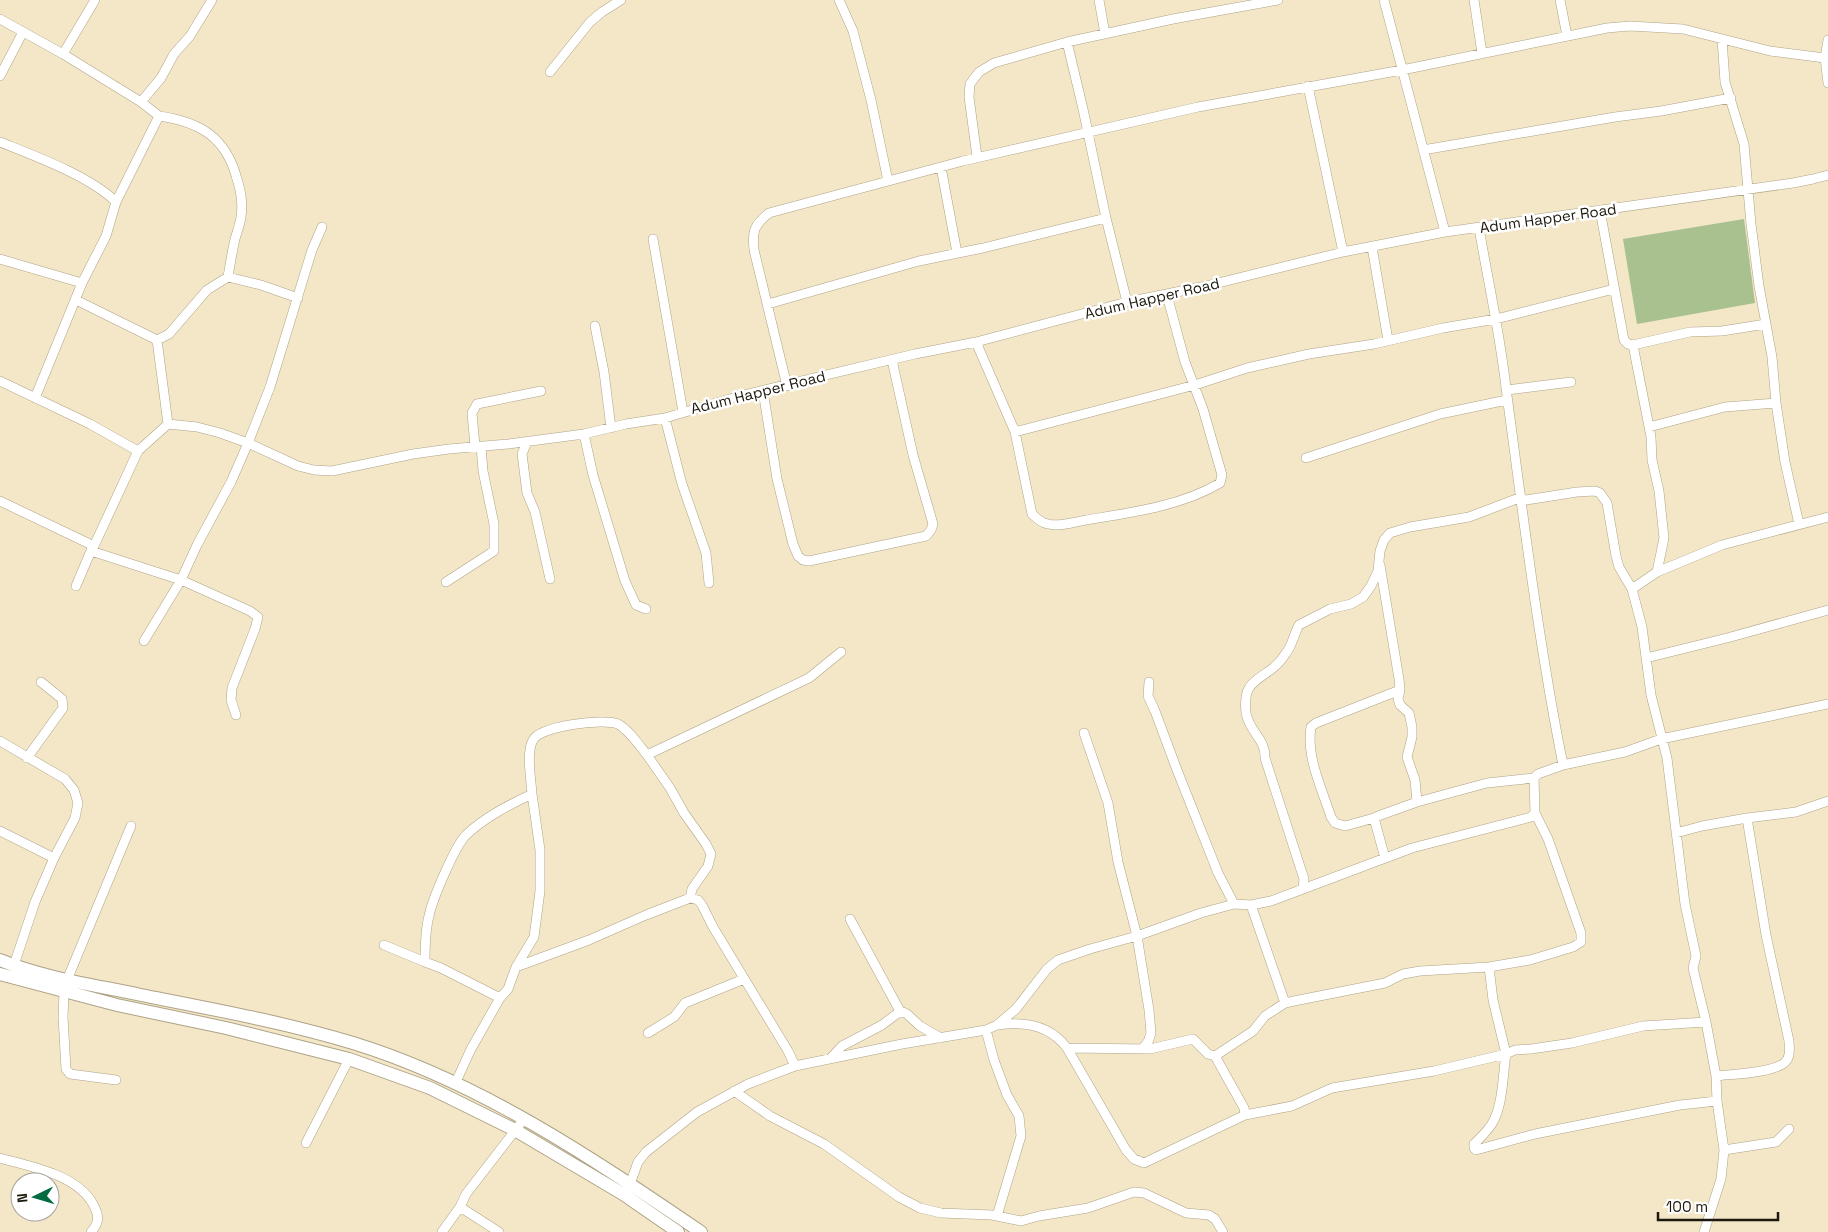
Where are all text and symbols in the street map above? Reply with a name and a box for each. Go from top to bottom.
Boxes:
street label: Adum Happer Road [1478,199,1618,237]
street label: Adum Happer Road [1083,273,1221,323]
street label: Adum Happer Road [689,366,827,418]
north arrow [10,1172,60,1222]
scale bar [1658,1190,1778,1222]
text: N [13,1193,31,1204]
text: 100 m [1666,1197,1708,1216]

